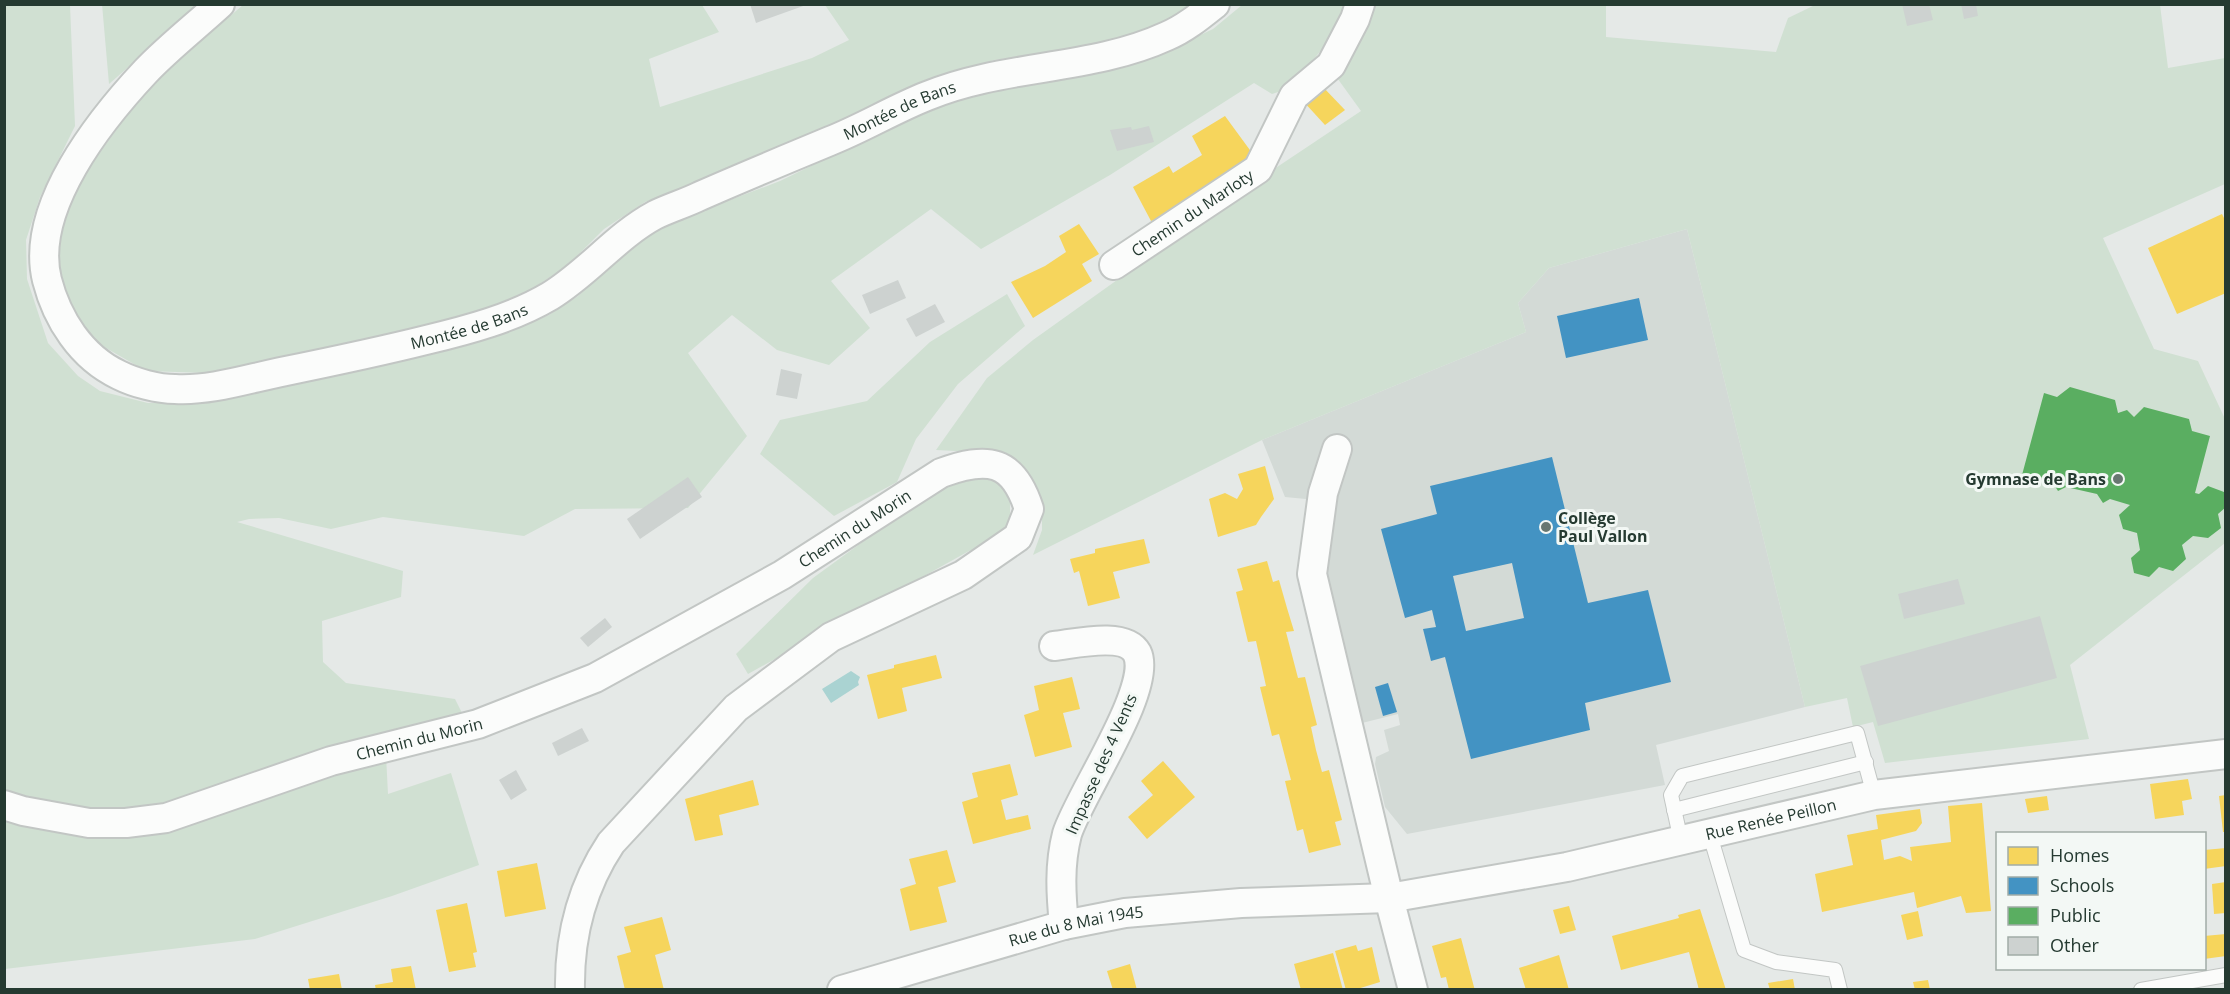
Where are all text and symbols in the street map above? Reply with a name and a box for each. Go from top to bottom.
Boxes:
street label: Montée de Bans [840,76,958,145]
street label: Chemin du Marloty [1127,164,1258,262]
street label: Montée de Bans [408,298,531,354]
place label: Gymnase de Bans [1965,468,2106,490]
marker: Gymnase de Bans [2111,472,2125,486]
street label: Chemin du Morin [794,484,915,573]
place label: Collège Paul Vallon [1558,507,1648,547]
marker: Collège Paul Vallon [1539,520,1553,534]
street label: Impasse des 4 Vents [1060,690,1142,838]
street label: Chemin du Morin [354,712,485,765]
street label: Rue Renée Peillon [1703,793,1838,845]
legend [1996,832,2206,970]
text: Homes [2050,843,2109,867]
text: Schools [2050,873,2114,897]
street label: Rue du 8 Mai 1945 [1006,900,1144,952]
text: Public [2050,903,2101,927]
text: Other [2050,933,2100,957]

